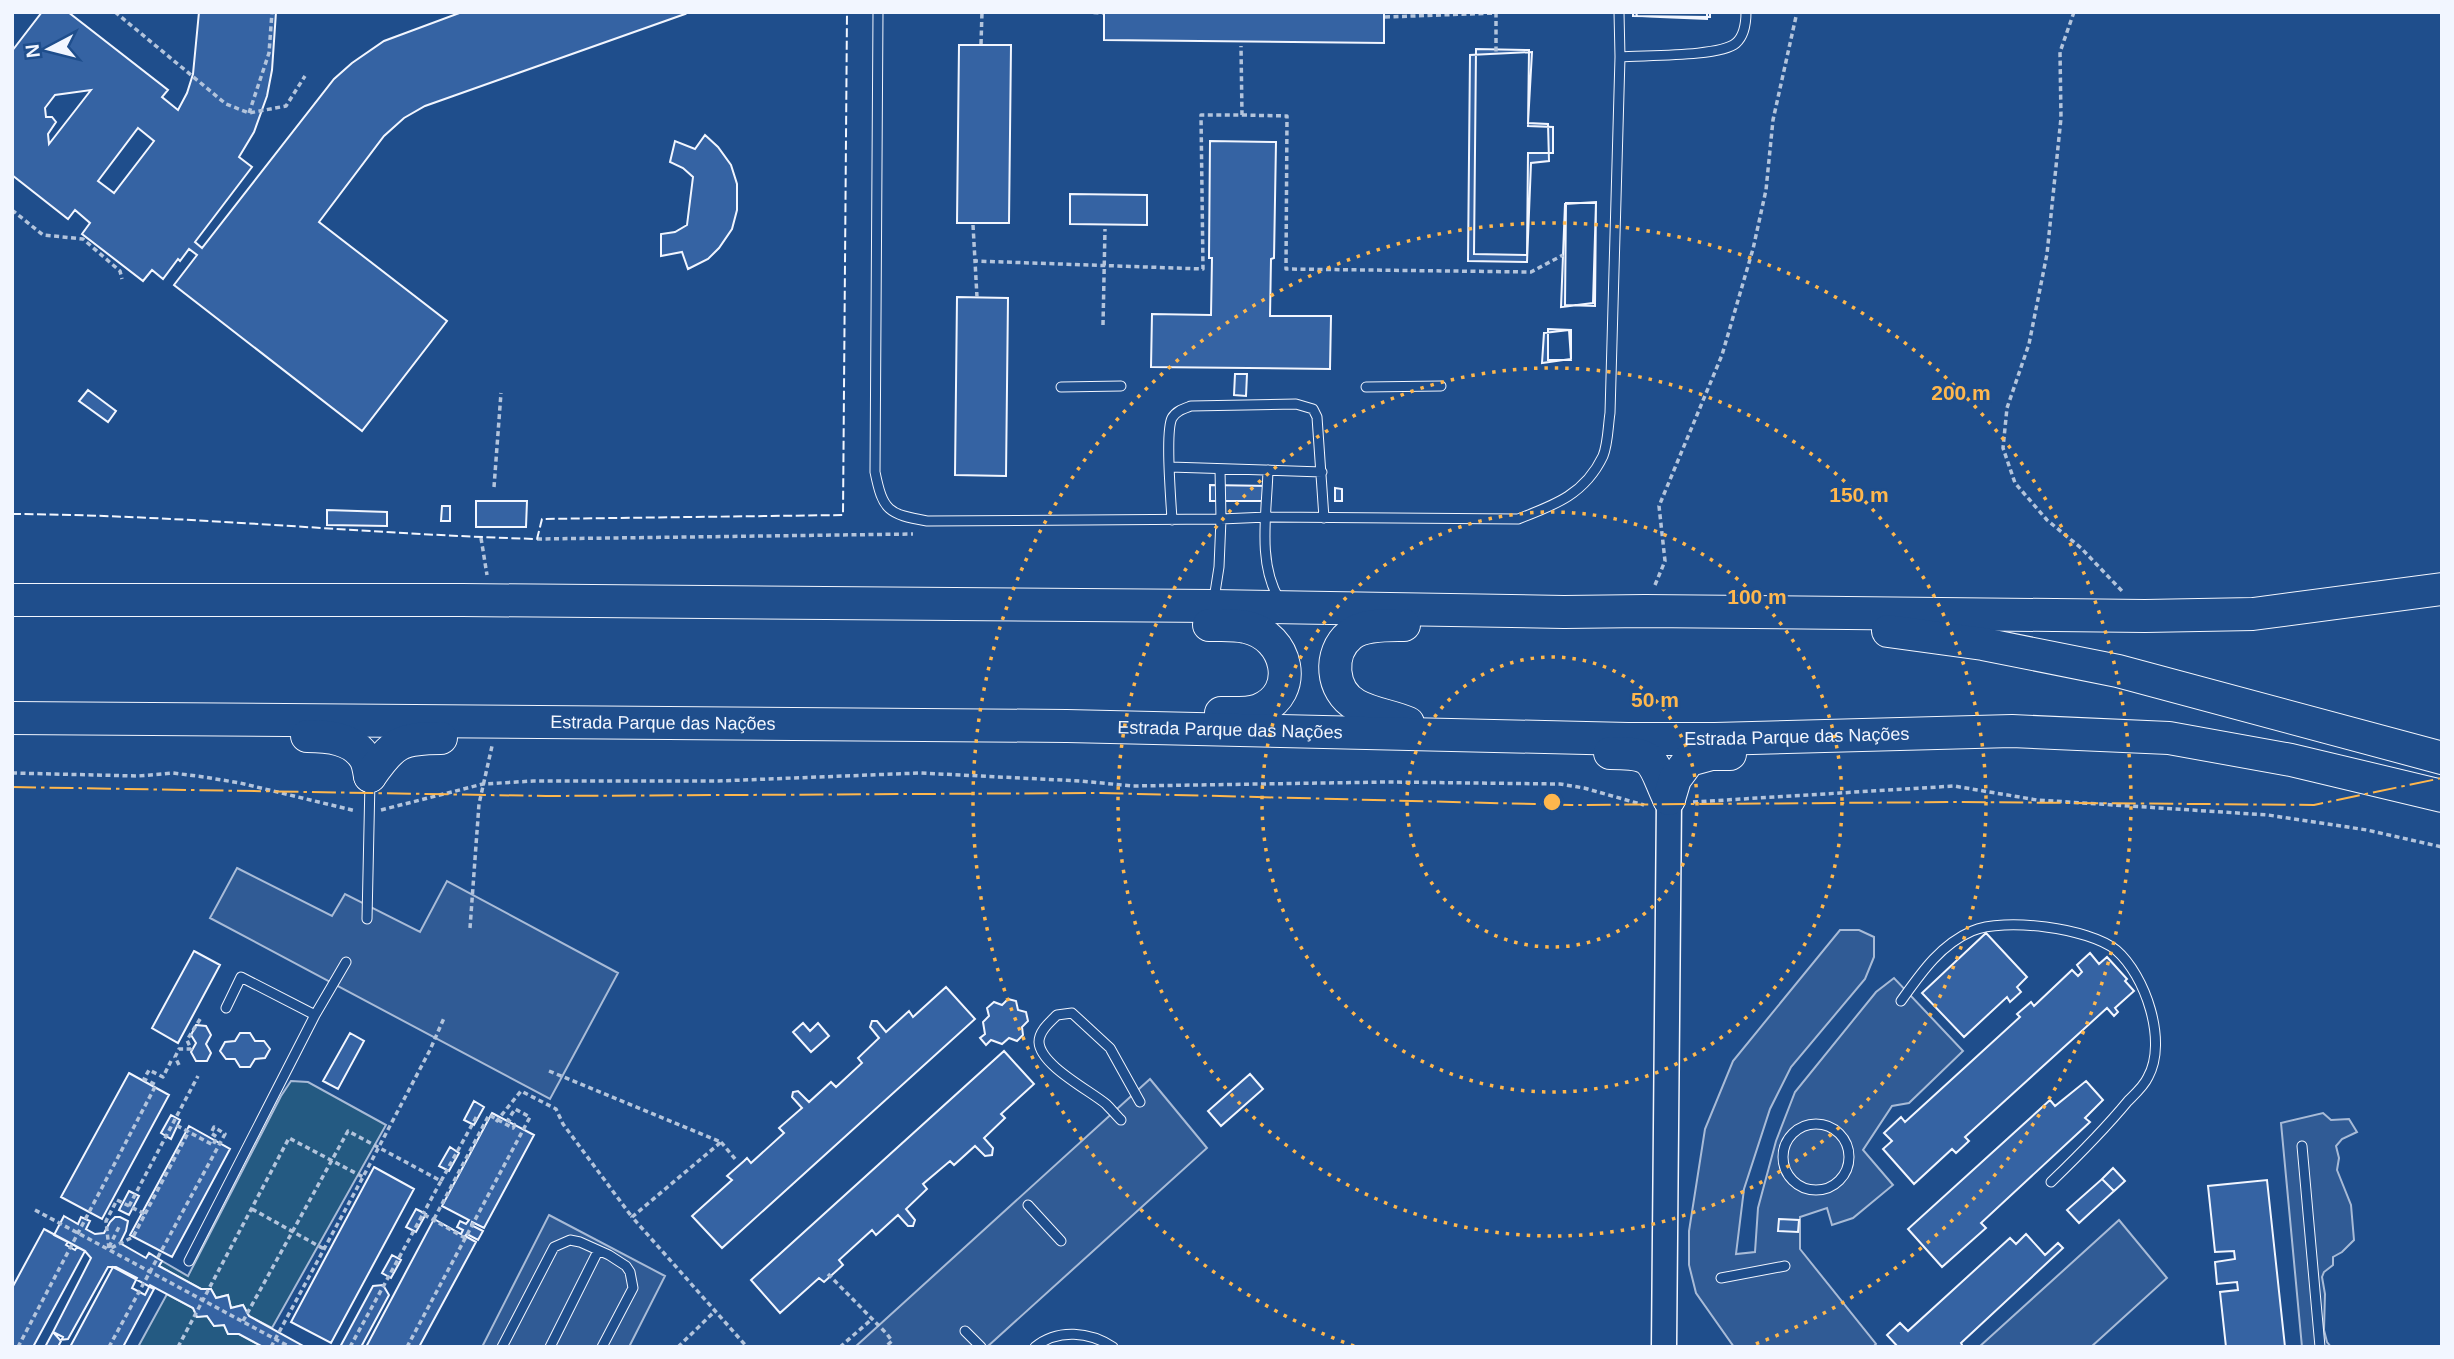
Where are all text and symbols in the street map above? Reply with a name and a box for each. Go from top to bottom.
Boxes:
north arrow [14,14,84,84]
text: N [21,43,44,59]
text: 200 m [1931,381,1991,404]
text: 150 m [1829,483,1889,506]
text: 100 m [1727,585,1787,608]
text: 50 m [1631,688,1679,711]
street label: Estrada Parque das Nações [550,712,776,734]
street label: Estrada Parque das Nações [1117,717,1343,742]
street label: Estrada Parque das Nações [1684,724,1910,749]
centre of rings [1540,790,1564,814]

